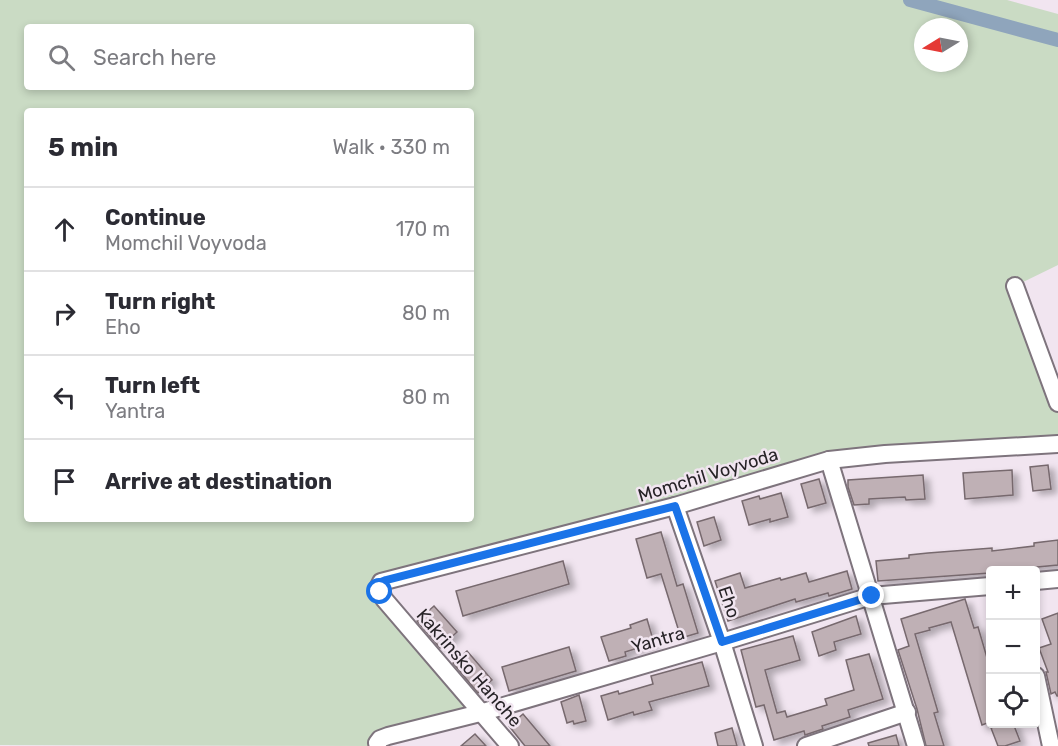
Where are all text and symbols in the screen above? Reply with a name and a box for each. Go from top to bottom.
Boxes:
north arrow [914,18,968,72]
search box [24,24,474,90]
icon: search [45,41,78,74]
text: Search here [93,44,216,71]
text: 5 min [48,132,118,163]
text: Walk · 330 m [333,135,450,159]
text: Continue [105,204,206,231]
icon: ahead [48,213,81,246]
text: 170 m [396,217,450,241]
text: Momchil Voyvoda [105,231,267,255]
text: Turn right [105,288,215,315]
icon: right [48,297,81,330]
text: 80 m [402,301,450,325]
text: Eho [105,315,141,339]
text: Turn left [105,372,200,399]
icon: left [48,381,81,414]
text: 80 m [402,385,450,409]
text: Yantra [105,399,165,423]
street label: Momchil Voyvoda [635,443,781,507]
icon: arrive [48,465,81,498]
text: Arrive at destination [105,468,332,495]
map controls [986,566,1040,728]
button: + [986,566,1040,620]
route start [366,578,392,604]
route end [858,582,884,608]
street label: Eho [713,583,745,621]
street label: Kakrinsko Hanche [412,604,526,732]
button: − [986,620,1040,674]
street label: Yantra [629,622,687,658]
button: locate [986,674,1040,728]

